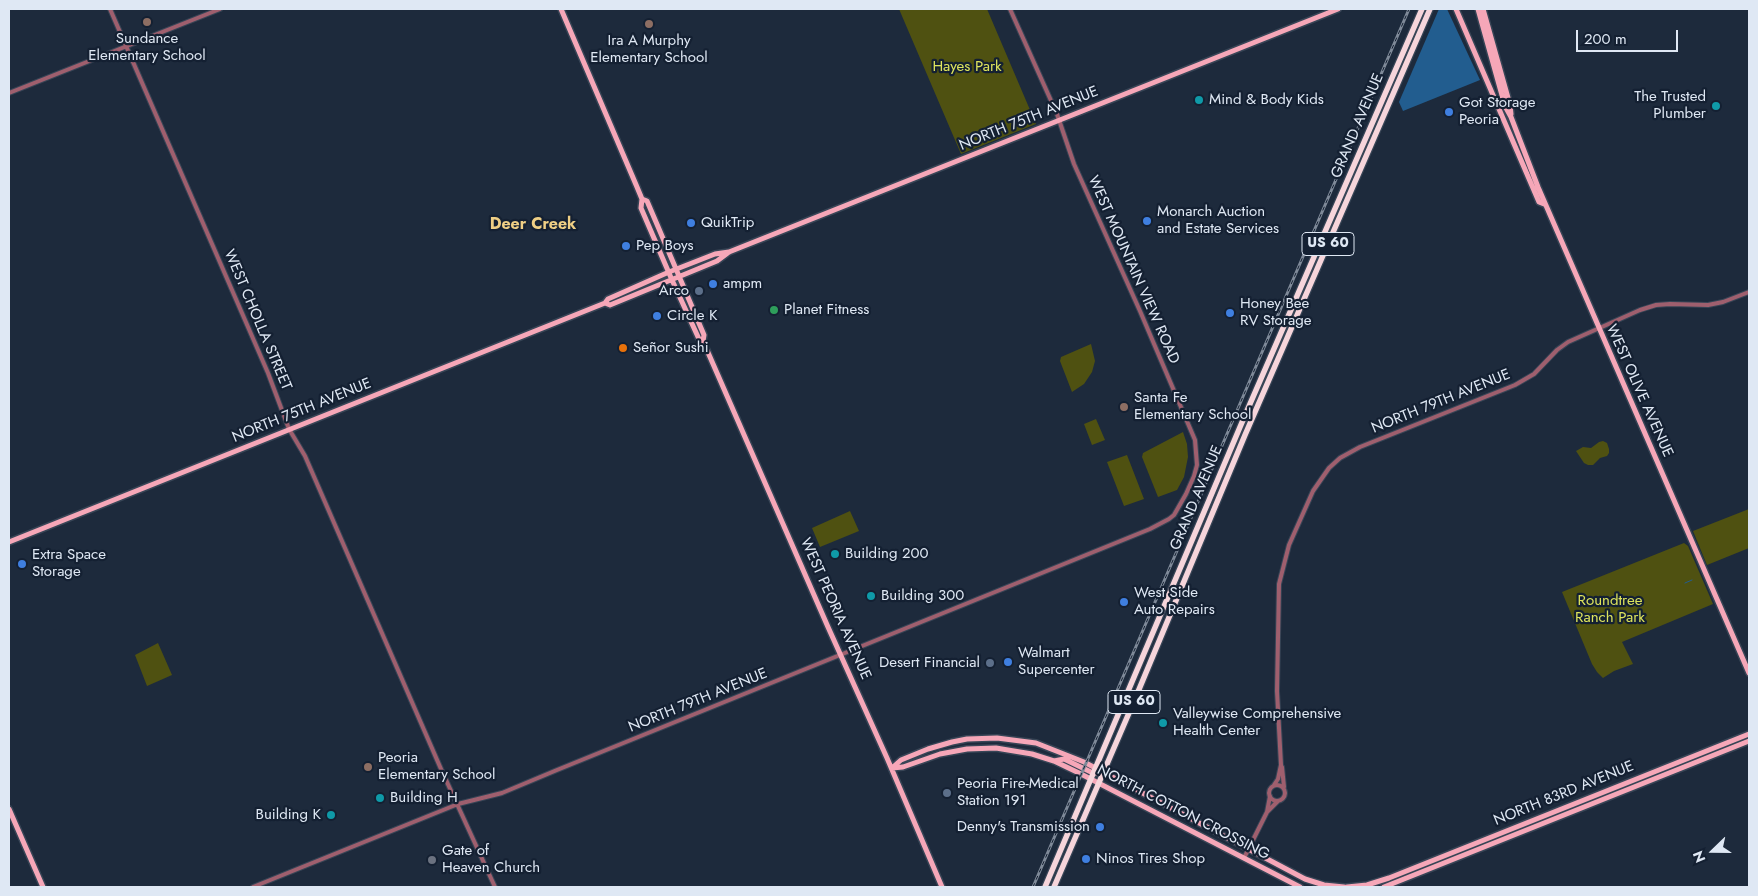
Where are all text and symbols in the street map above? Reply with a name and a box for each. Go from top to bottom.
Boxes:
marker: Sundance Elementary School [141,16,153,28]
marker: Ira A Murphy Elementary School [643,18,655,30]
scale bar [1578,20,1680,52]
text: 200 m [1584,28,1627,50]
place label: Sundance Elementary School [88,30,206,65]
place label: Ira A Murphy Elementary School [590,32,708,67]
park label: Hayes Park [932,58,1002,76]
street label: GRAND AVENUE [1328,71,1388,181]
street label: NORTH 75TH AVENUE [957,83,1101,155]
place label: The Trusted Plumber [1634,88,1706,123]
place label: Mind & Body Kids [1209,91,1324,109]
marker: Mind & Body Kids [1193,94,1205,106]
place label: Got Storage Peoria [1459,94,1536,129]
marker: The Trusted Plumber [1710,100,1722,112]
marker: Got Storage Peoria [1443,106,1455,118]
street label: WEST MOUNTAIN VIEW ROAD [1083,173,1183,367]
place label: Monarch Auction and Estate Services [1157,203,1279,238]
place label: QuikTrip [701,214,754,232]
district label: Deer Creek [490,215,576,235]
marker: Monarch Auction and Estate Services [1141,215,1153,227]
marker: QuikTrip [685,217,697,229]
road number: US 60 [1302,232,1354,255]
place label: Pep Boys [636,237,694,255]
marker: Pep Boys [620,240,632,252]
street label: WEST CHOLLA STREET [219,247,295,393]
place label: ampm [723,275,762,293]
marker: ampm [707,278,719,290]
place label: Arco [659,282,689,300]
marker: Arco [693,285,705,297]
place label: Honey Bee RV Storage [1240,295,1311,330]
place label: Planet Fitness [784,301,869,319]
marker: Planet Fitness [768,304,780,316]
place label: Circle K [667,307,717,325]
marker: Honey Bee RV Storage [1224,307,1236,319]
marker: Circle K [651,310,663,322]
street label: WEST OLIVE AVENUE [1602,322,1676,460]
place label: Señor Sushi [633,339,709,357]
marker: Señor Sushi [617,342,629,354]
street label: NORTH 79TH AVENUE [1369,366,1513,438]
street label: NORTH 75TH AVENUE [230,375,374,447]
place label: Santa Fe Elementary School [1134,389,1251,424]
marker: Santa Fe Elementary School [1118,401,1130,413]
street label: GRAND AVENUE [1167,443,1227,553]
street label: WEST PEORIA AVENUE [796,535,874,683]
place label: Building 200 [845,545,929,563]
place label: Extra Space Storage [32,546,106,581]
marker: Building 200 [829,548,841,560]
marker: Extra Space Storage [16,558,28,570]
place label: West Side Auto Repairs [1134,584,1215,619]
place label: Building 300 [881,587,964,605]
marker: Building 300 [865,590,877,602]
park label: Roundtree Ranch Park [1575,592,1645,627]
marker: West Side Auto Repairs [1118,596,1130,608]
place label: Walmart Supercenter [1018,644,1095,679]
place label: Desert Financial [879,654,980,672]
marker: Walmart Supercenter [1002,656,1014,668]
marker: Desert Financial [984,657,996,669]
street label: NORTH 79TH AVENUE [626,665,770,737]
road number: US 60 [1108,690,1160,714]
place label: Valleywise Comprehensive Health Center [1173,705,1341,740]
marker: Valleywise Comprehensive Health Center [1157,717,1169,729]
place label: Peoria Elementary School [378,749,495,784]
street label: NORTH 83RD AVENUE [1491,758,1637,830]
marker: Peoria Elementary School [362,761,374,773]
street label: NORTH COTTON CROSSING [1094,762,1272,864]
place label: Peoria Fire-Medical Station 191 [957,775,1079,810]
marker: Peoria Fire-Medical Station 191 [941,787,953,799]
place label: Building H [390,789,458,807]
marker: Building H [374,792,386,804]
place label: Building K [256,806,321,824]
marker: Building K [325,809,337,821]
place label: Denny's Transmission [957,818,1090,836]
marker: Denny's Transmission [1094,821,1106,833]
north arrow [1688,826,1738,876]
place label: Gate of Heaven Church [442,842,540,877]
text: N [1688,848,1710,866]
place label: Ninos Tires Shop [1096,850,1205,868]
marker: Ninos Tires Shop [1080,853,1092,865]
marker: Gate of Heaven Church [426,854,438,866]

